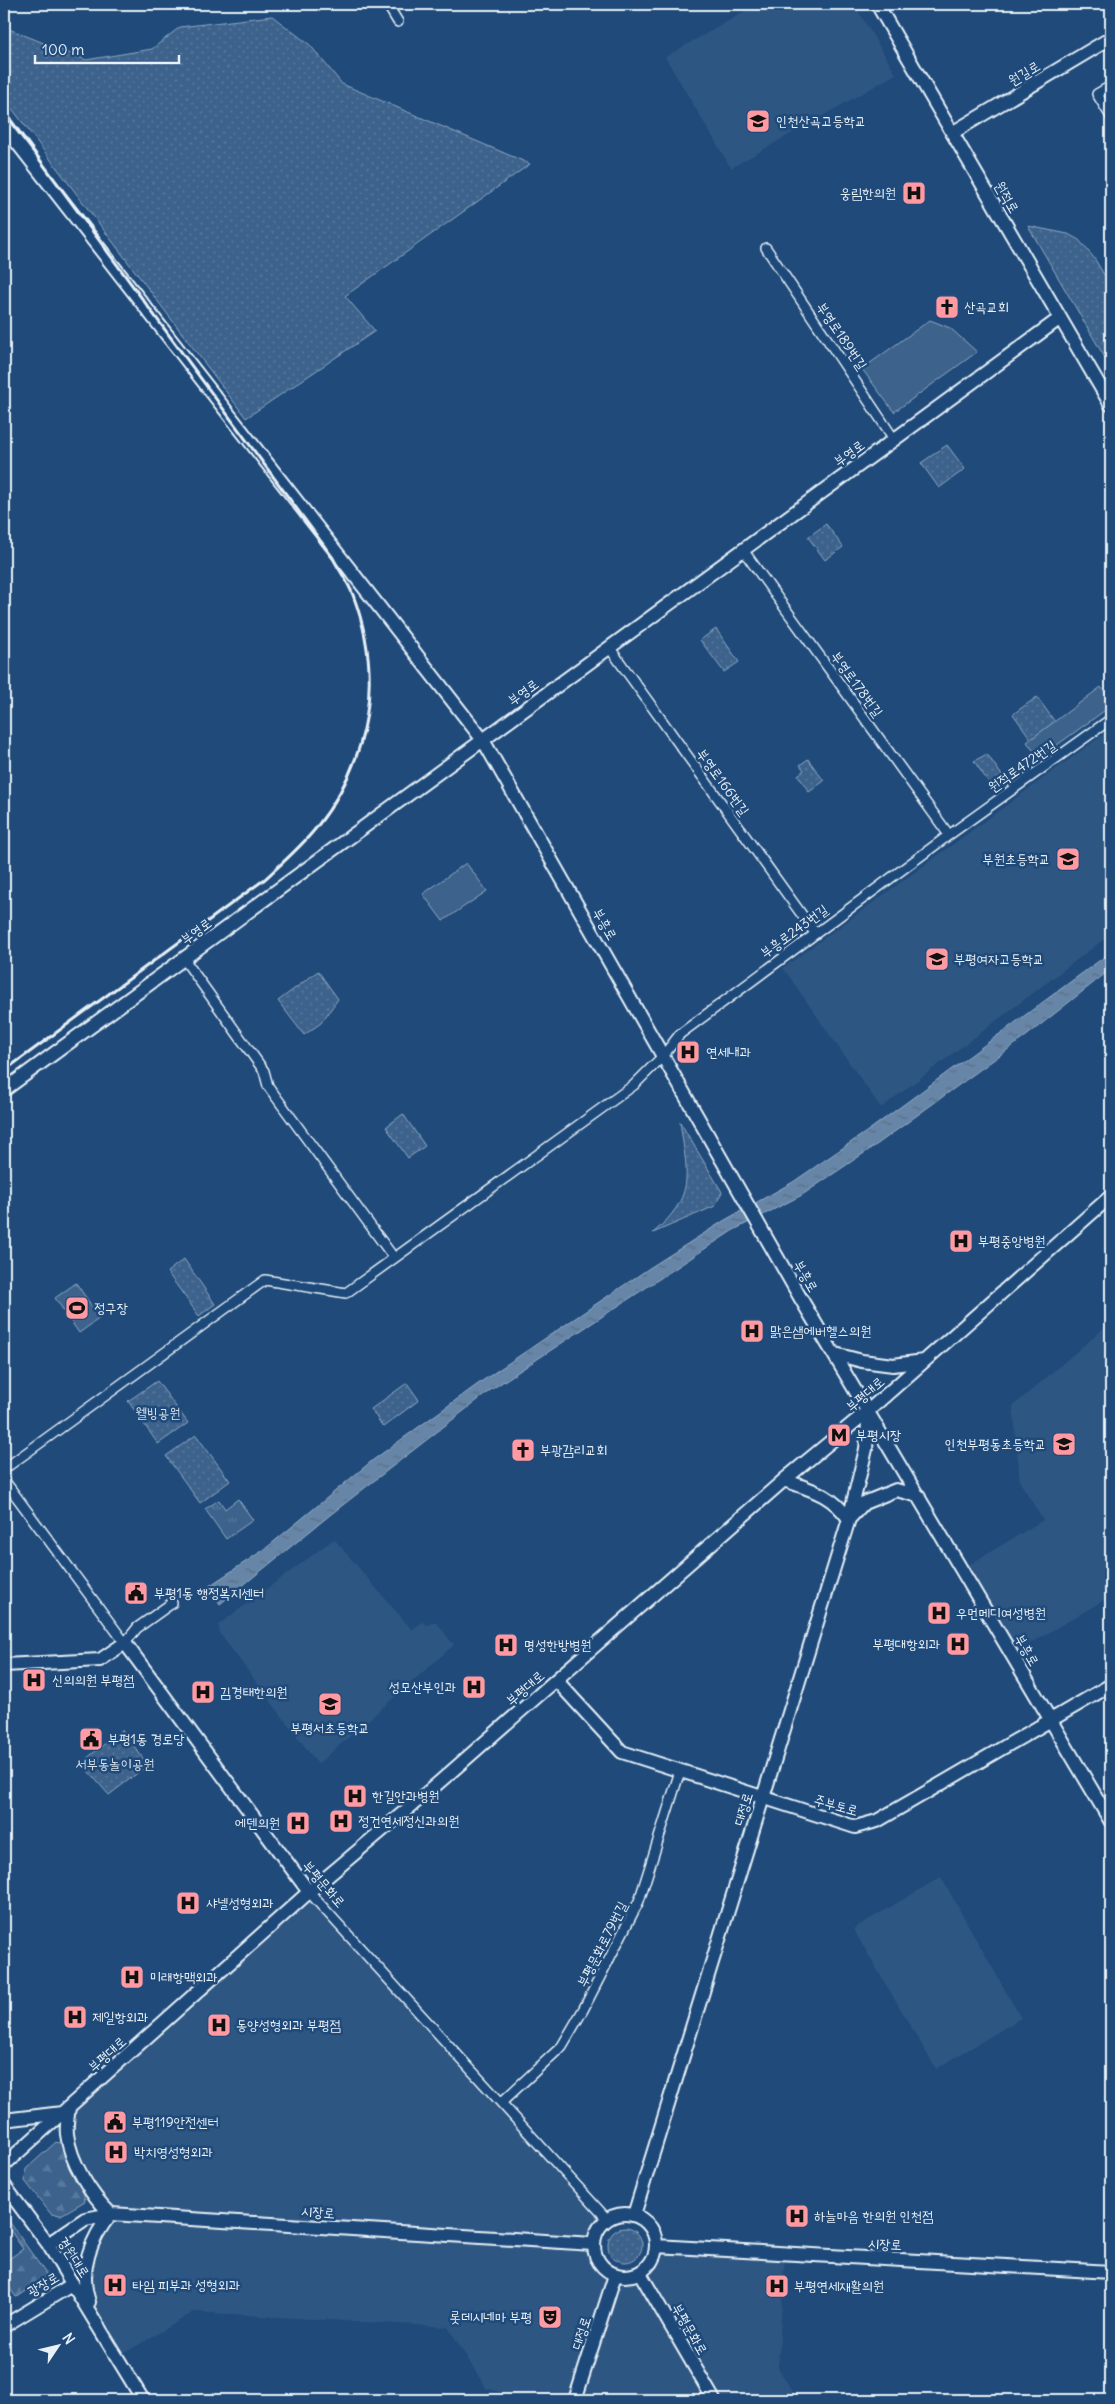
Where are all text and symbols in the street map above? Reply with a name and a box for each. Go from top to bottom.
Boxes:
scale bar [35,32,179,64]
text: 100 m [42,40,84,59]
street label: 원길로 [1005,57,1043,89]
school or university icon: 인천산곡고등학교 [745,108,771,134]
place label: 인천산곡고등학교 [776,112,866,130]
street label: 원적로 [991,178,1023,216]
hospital icon: 웅림한의원 [901,180,927,206]
place label: 웅림한의원 [840,184,896,202]
church icon: 산곡교회 [934,294,960,320]
place label: 산곡교회 [964,298,1009,316]
street label: 부영로189번길 [813,299,872,374]
street label: 부영로 [830,436,868,470]
street label: 부영로178번길 [827,648,887,721]
street label: 부영로 [504,675,542,709]
street label: 원적로472번길 [985,736,1060,796]
street label: 부영로166번길 [693,745,754,819]
school or university icon: 부원초등학교 [1055,846,1081,872]
place label: 부원초등학교 [982,850,1050,868]
street label: 부흥로243번길 [756,900,832,962]
street label: 부흥로 [589,905,621,943]
street label: 부영로 [177,914,215,948]
school or university icon: 부평여자고등학교 [924,946,950,972]
place label: 부평여자고등학교 [954,950,1044,968]
hospital icon: 연세내과 [675,1039,701,1065]
place label: 연세내과 [706,1043,751,1061]
hospital icon: 부평중앙병원 [948,1228,974,1254]
place label: 부평중앙병원 [978,1232,1046,1250]
street label: 부흥로 [790,1257,822,1295]
sports icon: 정구장 [64,1295,90,1321]
place label: 정구장 [94,1299,129,1317]
hospital icon: 맑은샘에버헬스의원 [739,1318,765,1344]
place label: 맑은샘에버헬스의원 [770,1322,871,1340]
street label: 부평대로 [842,1372,888,1416]
park label: 웰빙공원 [135,1404,181,1422]
metro station icon: 부평시장 [826,1422,852,1448]
place label: 부평시장 [856,1426,902,1444]
school or university icon: 인천부평동초등학교 [1051,1431,1077,1457]
place label: 인천부평동초등학교 [945,1435,1046,1453]
church icon: 부광감리교회 [510,1437,536,1463]
place label: 부광감리교회 [540,1441,608,1459]
public building icon: 부평1동 행정복지센터 [123,1580,149,1606]
place label: 부평1동 행정복지센터 [154,1584,264,1602]
hospital icon: 우먼메디여성병원 [926,1600,952,1626]
place label: 우먼메디여성병원 [956,1604,1046,1622]
hospital icon: 부평대항외과 [945,1631,971,1657]
street label: 부흥로 [1011,1631,1043,1669]
hospital icon: 명성한방병원 [493,1632,519,1658]
place label: 부평대항외과 [872,1635,940,1653]
place label: 명성한방병원 [524,1636,592,1654]
street label: 부평대로 [502,1666,548,1710]
hospital icon: 신의의원 부평점 [21,1667,47,1693]
place label: 신의의원 부평점 [52,1671,134,1689]
hospital icon: 성모산부인과 [461,1674,487,1700]
place label: 성모산부인과 [388,1678,456,1696]
hospital icon: 김경태한의원 [190,1679,216,1705]
place label: 김경태한의원 [220,1683,288,1701]
school or university icon: 부평서초등학교 [317,1691,343,1717]
place label: 부평서초등학교 [291,1719,369,1737]
public building icon: 부평1동 경로당 [78,1726,104,1752]
place label: 부평1동 경로당 [108,1730,185,1748]
park label: 서부동놀이공원 [76,1755,154,1773]
hospital icon: 한길안과병원 [342,1783,368,1809]
place label: 한길안과병원 [372,1787,440,1805]
street label: 대정로 [729,1790,757,1828]
street label: 주부토로 [812,1790,860,1820]
hospital icon: 정건연세정신과의원 [328,1808,354,1834]
hospital icon: 에덴의원 [285,1810,311,1836]
place label: 정건연세정신과의원 [358,1812,459,1830]
place label: 에덴의원 [235,1814,280,1832]
street label: 부평문화로 [299,1857,349,1911]
hospital icon: 샤넬성형외과 [175,1890,201,1916]
place label: 샤넬성형외과 [206,1894,274,1912]
street label: 부평문화로79번길 [573,1897,632,1990]
hospital icon: 미래항맥외과 [119,1964,145,1990]
place label: 미래항맥외과 [150,1968,218,1986]
hospital icon: 제일항외과 [62,2004,88,2030]
place label: 제일항외과 [92,2008,148,2026]
hospital icon: 동양성형외과 부평점 [206,2012,232,2038]
place label: 동양성형외과 부평점 [236,2016,341,2034]
street label: 부평대로 [84,2032,130,2076]
public building icon: 부평119안전센터 [102,2109,128,2135]
place label: 부평119안전센터 [132,2113,219,2131]
hospital icon: 박치영성형외과 [103,2139,129,2165]
place label: 박치영성형외과 [134,2143,213,2161]
street label: 시장로 [301,2202,335,2222]
hospital icon: 하늘마음 한의원 인천점 [784,2203,810,2229]
place label: 하늘마음 한의원 인천점 [814,2207,933,2225]
street label: 경원대로 [54,2233,94,2281]
street label: 시장로 [868,2234,902,2254]
street label: 광장로 [24,2268,62,2300]
hospital icon: 타임 피부과 성형외과 [102,2272,128,2298]
hospital icon: 부평연세재활의원 [764,2273,790,2299]
place label: 타임 피부과 성형외과 [132,2276,240,2294]
place label: 부평연세재활의원 [794,2277,884,2295]
street label: 부평문화로 [668,2300,712,2358]
theatre icon: 롯데시네마 부평 [537,2304,563,2330]
place label: 롯데시네마 부평 [450,2308,532,2326]
street label: 대정로 [567,2314,595,2352]
north arrow [32,2322,82,2372]
text: N [58,2329,79,2348]

